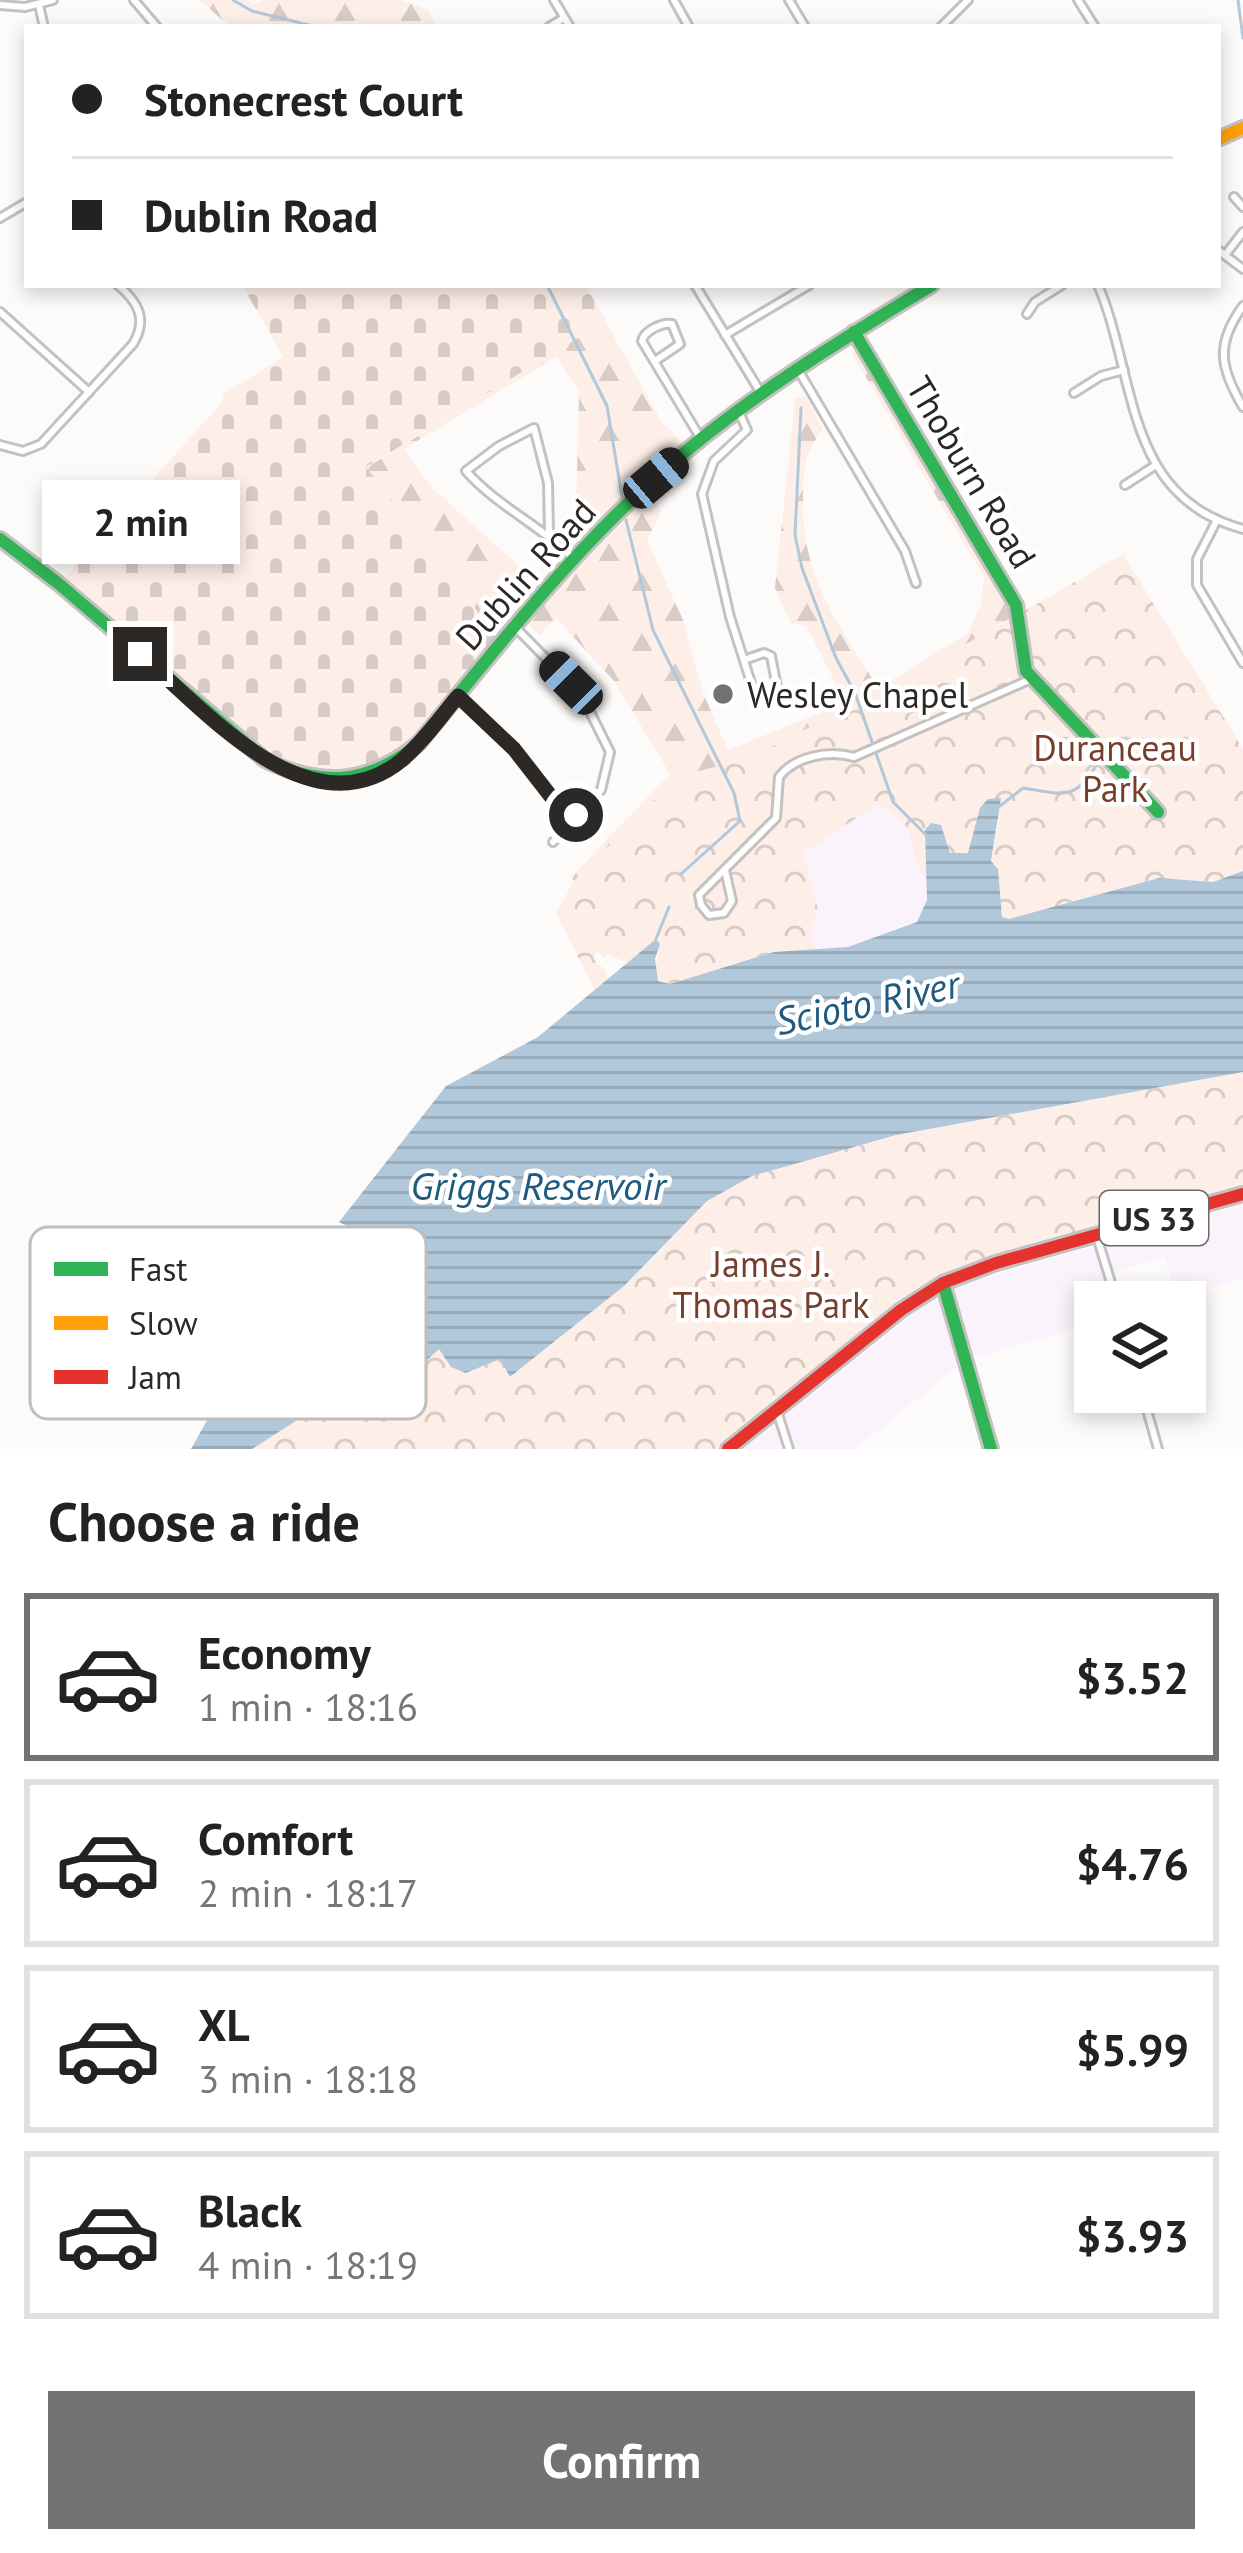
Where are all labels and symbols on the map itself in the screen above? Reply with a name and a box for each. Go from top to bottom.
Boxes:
street label: Thoburn Road [896,368,1048,576]
car [617,441,695,515]
callout: 2 min [41,480,239,564]
street label: Dublin Road [445,488,605,660]
route end [113,627,167,681]
car [533,645,609,721]
place label: Wesley Chapel [747,671,969,718]
marker: Wesley Chapel [710,681,736,707]
park label: Duranceau Park [1033,724,1197,812]
route start [549,788,603,842]
water label: Scioto River [770,957,966,1046]
water label: Griggs Reservoir [411,1160,668,1211]
road number: US 33 [1100,1191,1208,1245]
legend [30,1227,426,1419]
park label: James J. Thomas Park [672,1240,870,1328]
text: Fast [129,1247,188,1290]
text: Slow [129,1301,198,1344]
text: Jam [127,1355,182,1398]

